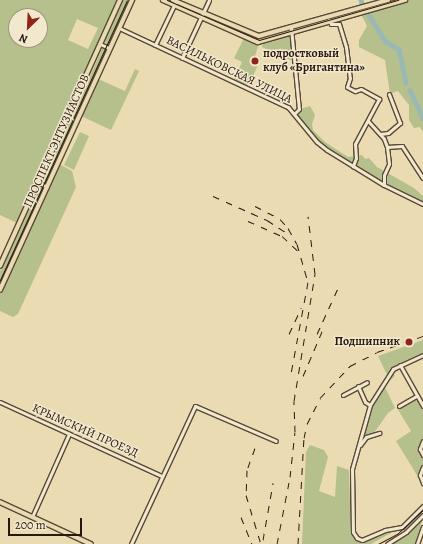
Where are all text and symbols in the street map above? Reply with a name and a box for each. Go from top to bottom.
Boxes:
north arrow [8,8,48,48]
text: N [17,30,30,47]
street label: ВАСИЛЬКОВСКАЯ УЛИЦА [164,33,294,107]
place label: подростковый клуб «Бригантина» [263,47,365,75]
marker: подростковый клуб «Бригантина» [250,56,260,66]
street label: ПРОСПЕКТ ЭНТУЗИАСТОВ [21,72,93,210]
place label: Подшипник [335,335,400,349]
marker: Подшипник [403,336,415,348]
street label: КРЫМСКИЙ ПРОЕЗД [30,401,140,461]
scale bar [10,510,84,536]
text: 200 m [15,517,46,533]

